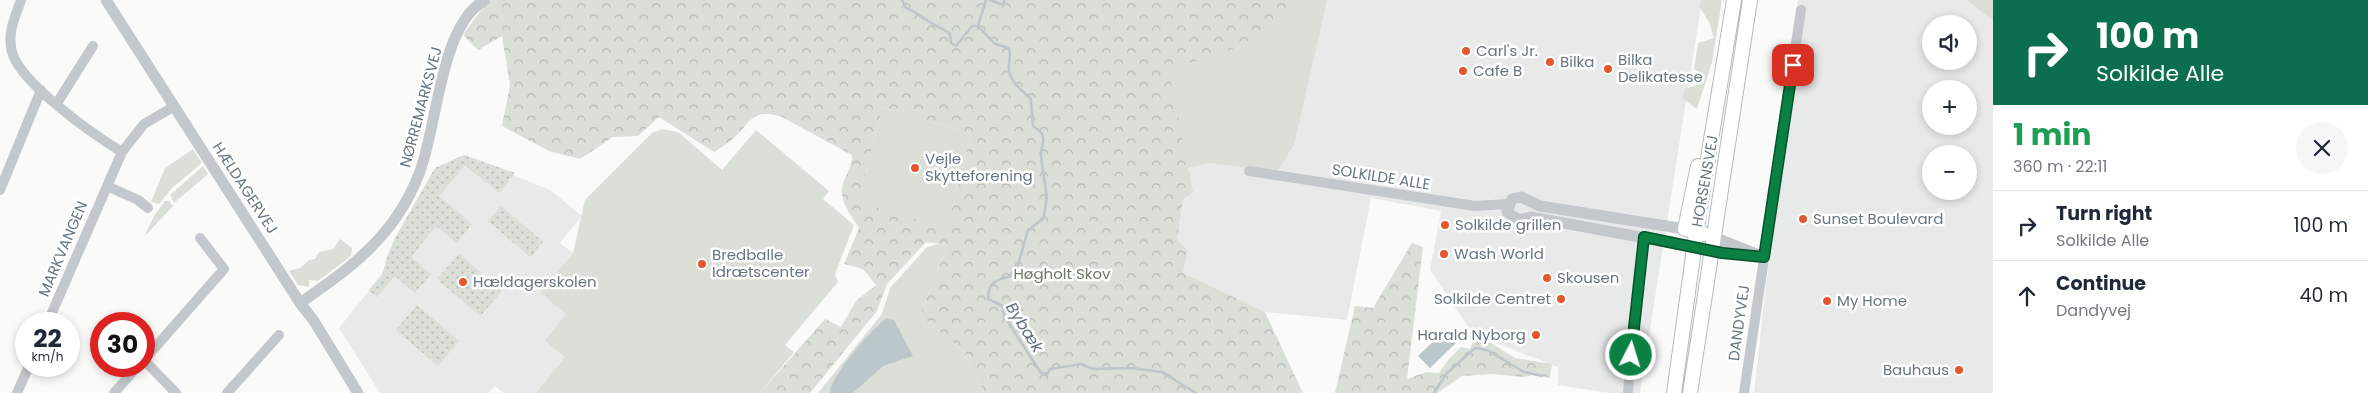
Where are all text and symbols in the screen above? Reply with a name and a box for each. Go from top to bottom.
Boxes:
text: 100 m [2096,11,2199,60]
map controls [1922,15,1977,200]
button: sound [1922,15,1977,70]
icon: right [2013,20,2078,85]
place label: Carl's Jr. [1476,40,1538,61]
street label: NØRREMARKSVEJ [394,44,447,169]
pin [1772,44,1814,86]
marker: Carl's Jr. [1460,45,1472,57]
place label: Bilka Delikatesse [1618,49,1703,87]
place label: Bilka [1560,51,1594,72]
icon: arrive [1779,51,1807,79]
marker: Bilka [1544,56,1556,68]
text: Solkilde Alle [2096,58,2224,89]
place label: Cafe B [1473,60,1522,81]
marker: Bilka Delikatesse [1602,63,1614,75]
marker: Cafe B [1457,65,1469,77]
button: + [1922,80,1977,135]
text: 1 min [2013,113,2091,156]
button: close [2296,122,2348,174]
street label: HORSENSVEJ [1686,133,1723,228]
street label: HÆLDAGERVEJ [208,138,283,238]
button: − [1922,145,1977,200]
place label: Vejle Skytteforening [925,148,1033,186]
text: 360 m · 22:11 [2013,155,2107,178]
street label: SOLKILDE ALLE [1330,158,1432,195]
marker: Vejle Skytteforening [909,162,921,174]
street label: MARKVANGEN [33,198,92,300]
text: Turn right [2056,200,2152,227]
place label: Sunset Boulevard [1813,208,1943,229]
icon: right [2013,212,2041,240]
text: 100 m [2293,212,2348,239]
marker: Sunset Boulevard [1797,213,1809,225]
place label: Solkilde grillen [1455,214,1561,235]
marker: Solkilde grillen [1439,219,1451,231]
text: Solkilde Alle [2056,229,2149,252]
place label: Wash World [1454,243,1544,264]
place label: Bredballe Idrætscenter [712,244,810,282]
marker: Wash World [1438,248,1450,260]
marker: Bredballe Idrætscenter [696,258,708,270]
park label: Høgholt Skov [1013,263,1111,284]
place label: Skousen [1557,267,1619,288]
text: Continue [2056,270,2146,297]
place label: Hældagerskolen [473,271,597,292]
marker: Skousen [1541,272,1553,284]
marker: Hældagerskolen [457,276,469,288]
icon: ahead [2013,282,2041,310]
text: 40 m [2299,282,2348,309]
street label: DANDYVEJ [1723,284,1754,362]
place label: Solkilde Centret [1434,288,1551,309]
place label: My Home [1837,290,1907,311]
marker: Solkilde Centret [1555,293,1567,305]
marker: My Home [1821,295,1833,307]
water label: Bybæk [1000,298,1049,357]
text: Dandyvej [2056,299,2131,322]
speed limit sign: 30 [90,312,155,377]
text: 22 [33,321,62,356]
place label: Harald Nyborg [1417,324,1526,345]
position arrow [1604,328,1656,380]
marker: Harald Nyborg [1530,329,1542,341]
text: km/h [32,348,63,365]
place label: Bauhaus [1883,359,1949,380]
marker: Bauhaus [1953,364,1965,376]

